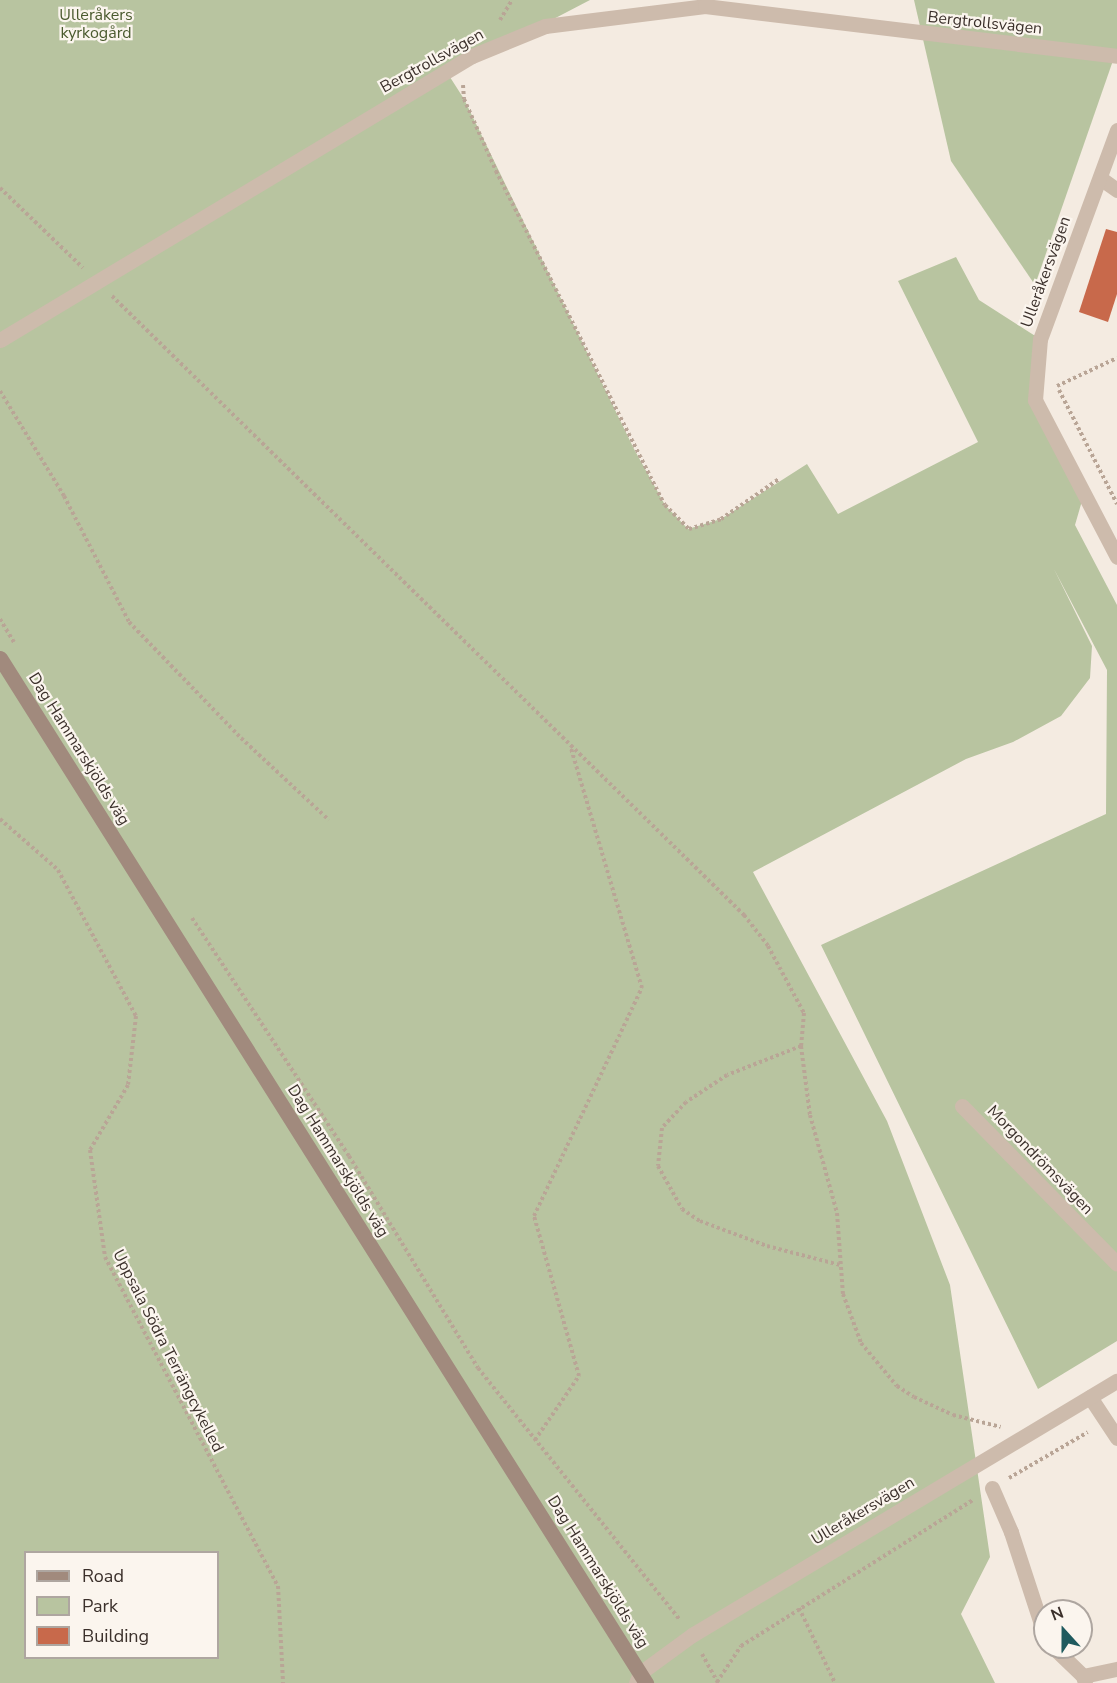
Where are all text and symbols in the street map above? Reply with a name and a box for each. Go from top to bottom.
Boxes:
park label: Ulleråkers kyrkogård [59,5,133,43]
street label: Bergtrollsvägen [927,7,1043,39]
street label: Bergtrollsvägen [377,25,487,97]
street label: Ulleråkersvägen [1017,214,1075,330]
street label: Dag Hammarskjölds väg [24,669,134,829]
street label: Dag Hammarskjölds väg [283,1081,393,1241]
street label: Morgondrömsvägen [983,1101,1097,1219]
street label: Uppsala Södra Terrängcykelled [108,1247,228,1455]
street label: Ulleråkersvägen [808,1473,918,1549]
street label: Dag Hammarskjölds väg [543,1492,653,1652]
legend [24,1551,219,1659]
text: Road [82,1564,124,1588]
text: Park [82,1594,118,1618]
north arrow [1033,1599,1093,1659]
text: N [1048,1602,1067,1626]
text: Building [82,1624,149,1648]

